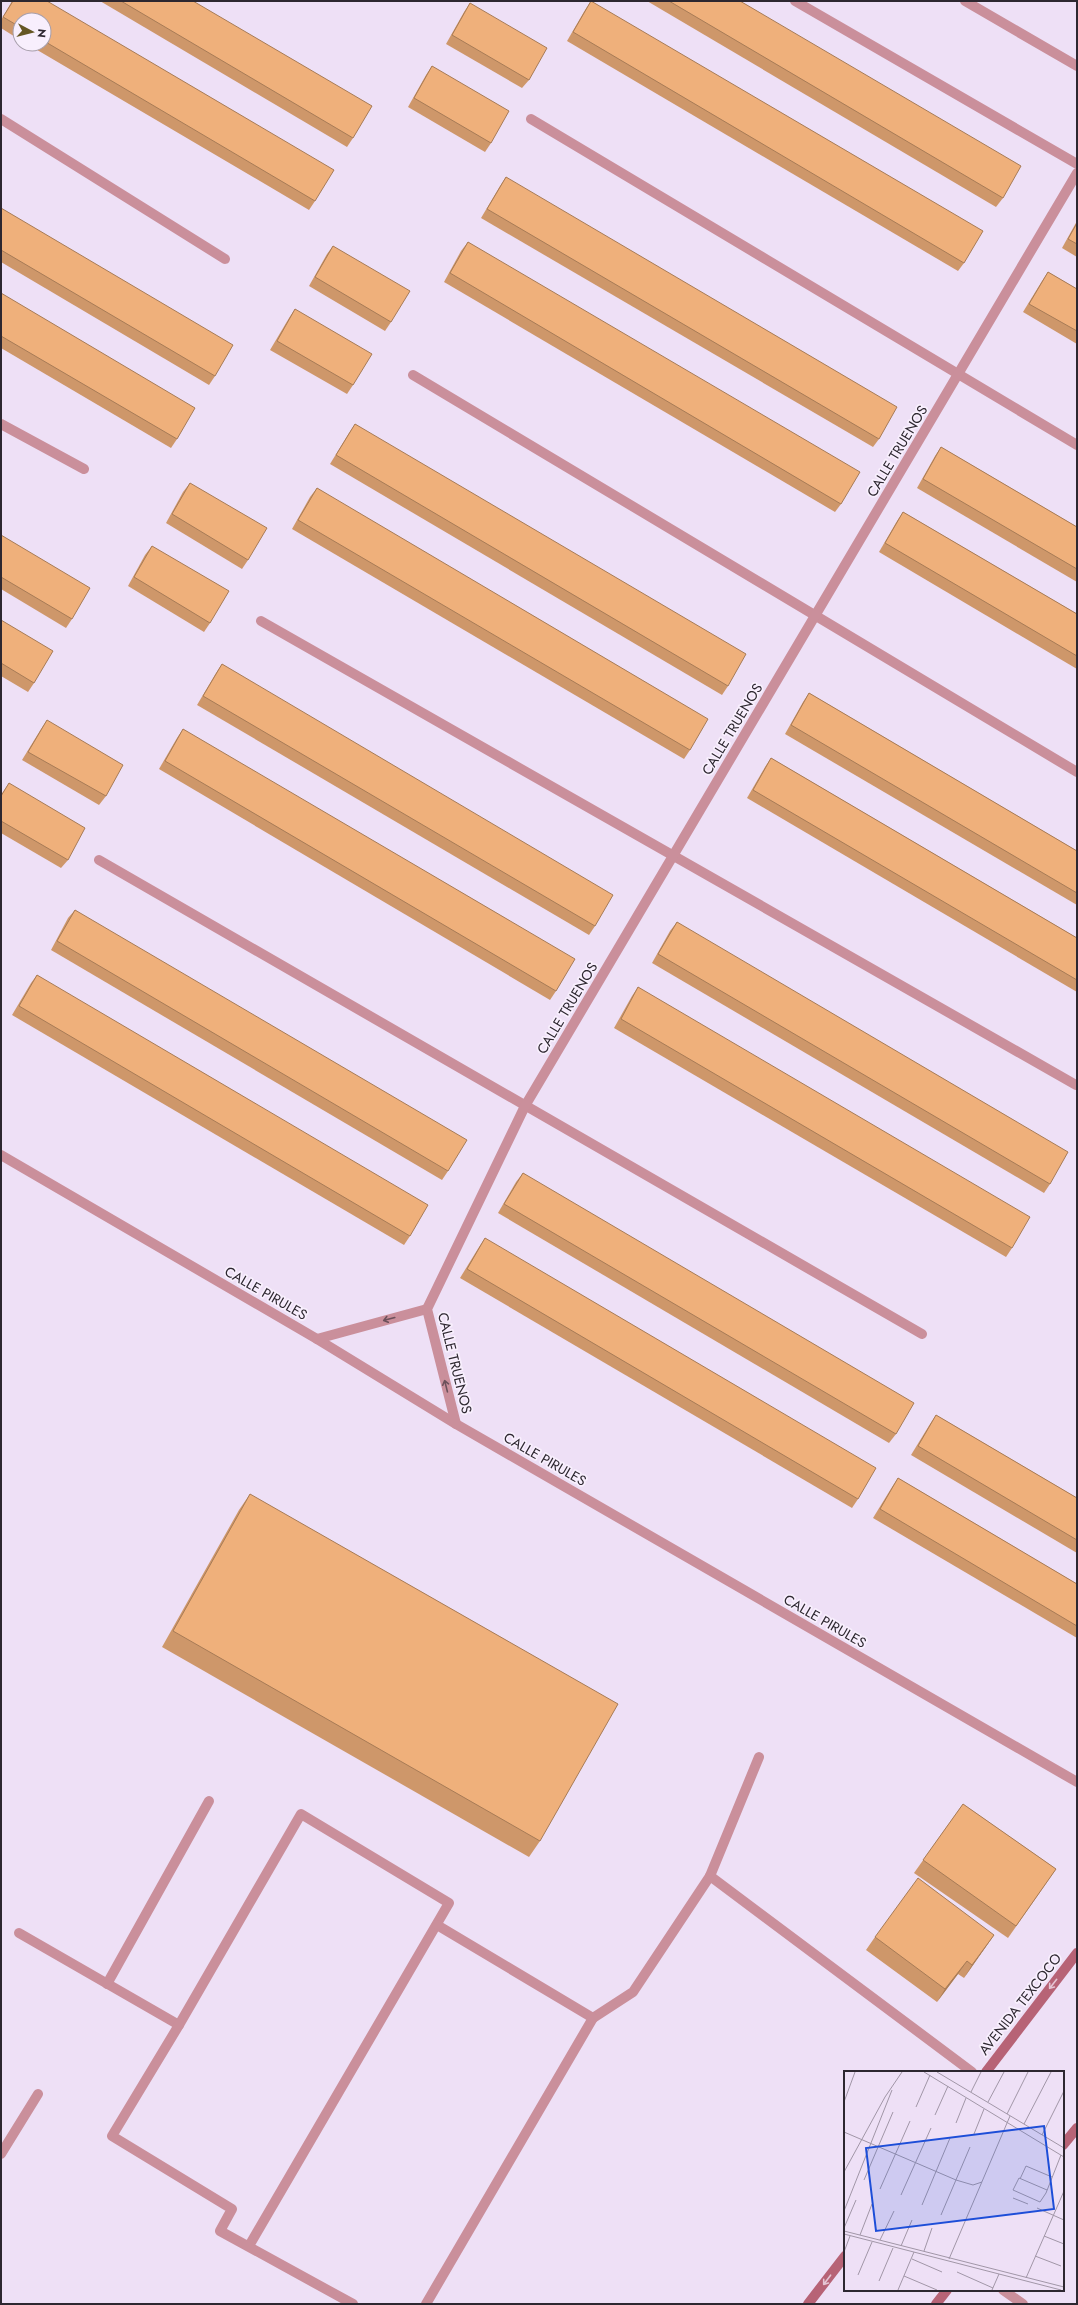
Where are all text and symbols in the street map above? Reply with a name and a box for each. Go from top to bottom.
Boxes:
north arrow [12,12,52,52]
text: N [33,28,50,39]
street label: CALLE TRUENOS [862,401,932,501]
street label: CALLE TRUENOS [697,679,767,779]
street label: CALLE TRUENOS [532,958,602,1058]
street label: CALLE PIRULES [221,1261,311,1325]
street label: CALLE TRUENOS [433,1310,477,1416]
one-way arrow [383,1316,396,1323]
one-way arrow [442,1380,450,1393]
street label: CALLE PIRULES [500,1427,590,1491]
street label: CALLE PIRULES [780,1589,870,1653]
street label: AVENIDA TEXCOCO [974,1949,1066,2059]
one-way arrow [1049,1979,1058,1990]
inset map [844,2071,1064,2291]
one-way arrow [822,2274,831,2285]

